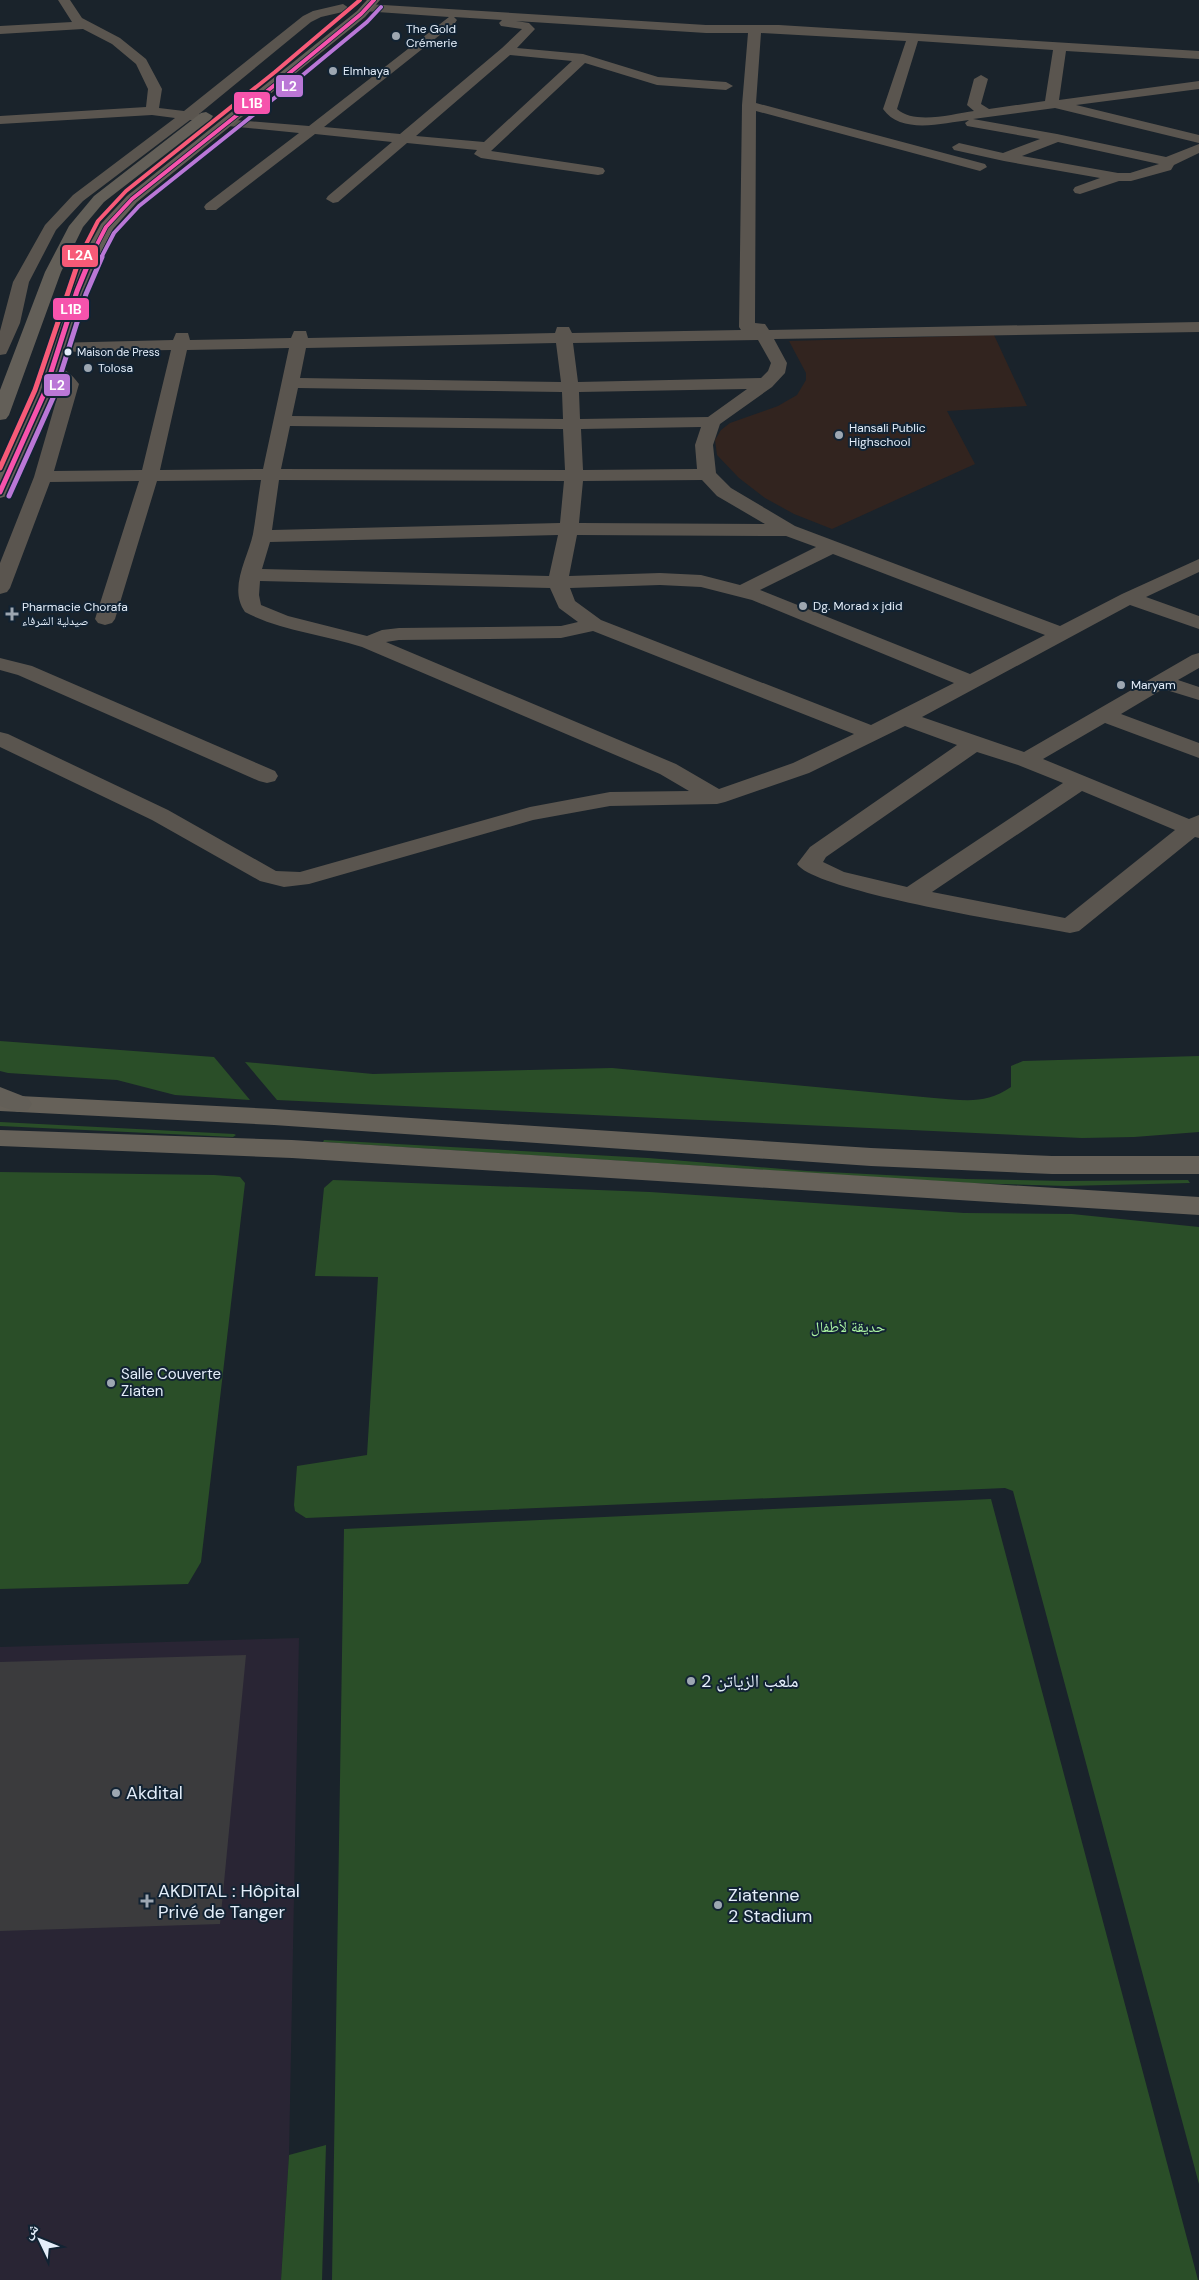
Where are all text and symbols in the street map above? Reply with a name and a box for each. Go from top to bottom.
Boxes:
place label: The Gold Crémerie [406,21,457,51]
marker: The Gold Crémerie [390,30,402,42]
place label: Elmhaya [343,63,389,79]
marker: Elmhaya [327,65,339,77]
line badge: L2 [275,74,304,98]
text: L2 [281,77,297,95]
line badge: L1B [233,91,271,115]
text: L1B [241,94,263,112]
line badge: L2A [61,244,99,268]
text: L2A [67,246,93,264]
line badge: L1B [52,297,90,321]
text: L1B [60,300,82,318]
place label: Maison de Press [77,345,160,359]
marker: Maison de Press [63,347,73,357]
place label: Tolosa [98,360,133,376]
marker: Tolosa [82,362,94,374]
line badge: L2 [43,373,71,397]
text: L2 [49,376,65,394]
place label: Hansali Public Highschool [849,420,926,450]
marker: Hansali Public Highschool [833,429,845,441]
place label: Dg. Morad x jdid [813,598,902,614]
place label: Pharmacie Chorafa صيدلية الشرفاء [22,599,128,629]
marker: Dg. Morad x jdid [797,600,809,612]
marker: Pharmacie Chorafa صيدلية الشرفاء [6,608,18,620]
place label: Maryam [1131,677,1176,693]
marker: Maryam [1115,679,1127,691]
park label: حديقة لأطفال [811,1317,886,1337]
place label: Salle Couverte Ziaten [121,1364,221,1401]
marker: Salle Couverte Ziaten [105,1377,117,1389]
place label: ملعب الزياتن 2 [701,1669,799,1693]
marker: ملعب الزياتن 2 [685,1675,697,1687]
place label: Akdital [126,1781,183,1805]
marker: Akdital [110,1787,122,1799]
place label: AKDITAL : Hôpital Privé de Tanger [158,1879,300,1924]
place label: Ziatenne 2 Stadium [728,1883,812,1928]
marker: AKDITAL : Hôpital Privé de Tanger [140,1894,154,1908]
marker: Ziatenne 2 Stadium [712,1899,724,1911]
north arrow [15,2215,65,2265]
text: ش [19,2219,42,2243]

